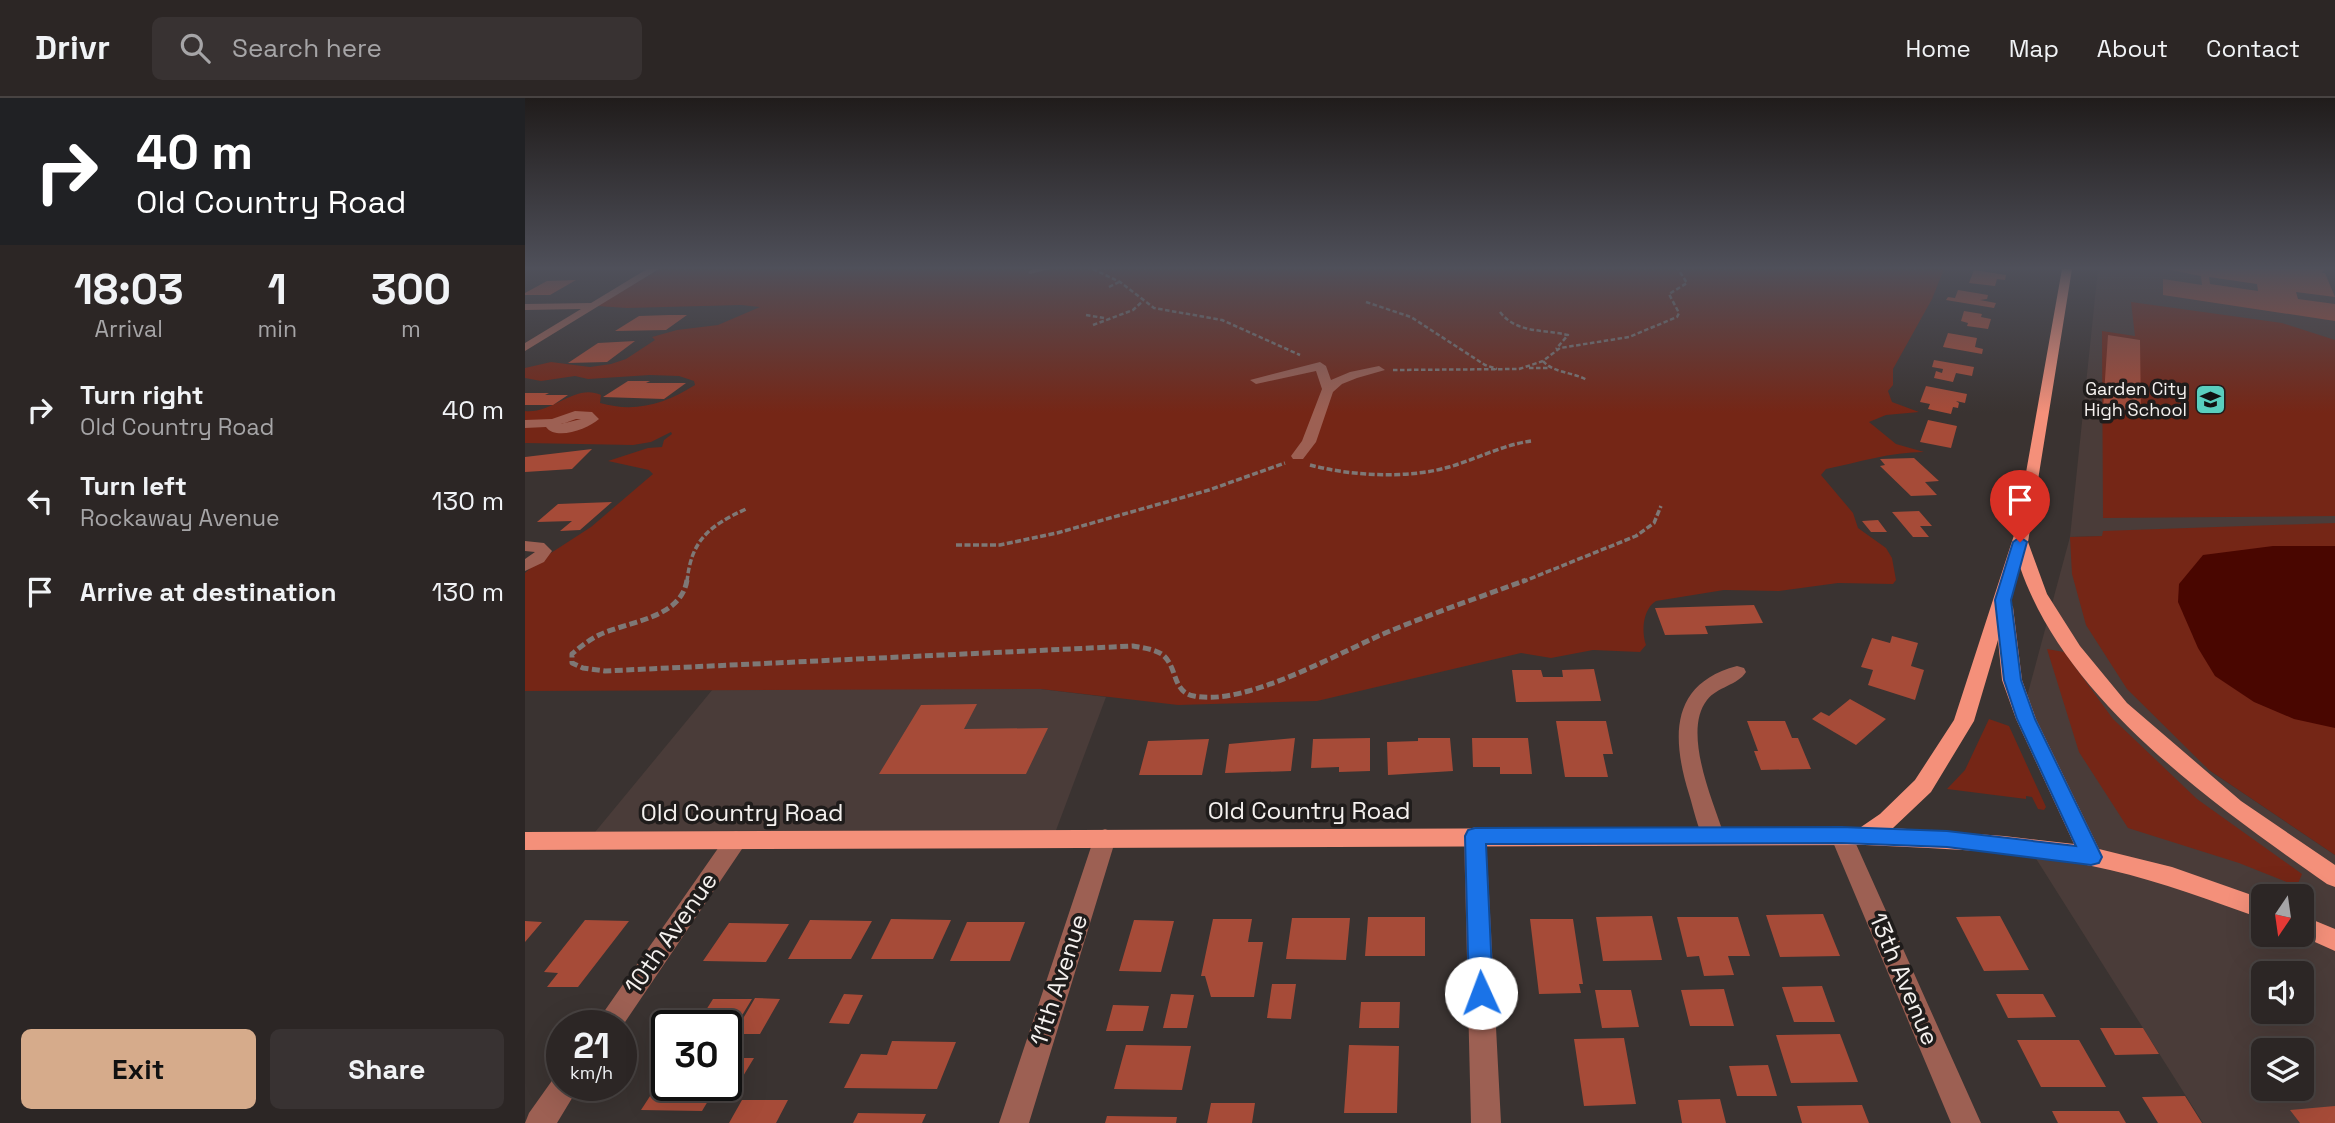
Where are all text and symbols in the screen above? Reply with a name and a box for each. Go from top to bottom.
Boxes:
search box [152,17,642,80]
text: Drivr [35,27,110,69]
icon: search [176,29,214,67]
text: Search here [232,31,382,65]
text: Home [1905,33,1971,64]
text: Map [2009,33,2059,64]
text: About [2097,33,2168,64]
text: Contact [2206,33,2300,64]
text: 40 m [136,121,253,183]
icon: right [21,126,112,217]
text: Old Country Road [136,182,406,222]
text: 18:03 [74,263,183,316]
text: 1 [268,263,287,316]
text: 300 [371,263,451,316]
text: Arrival [95,314,163,344]
text: min [257,314,297,344]
text: m [401,314,421,344]
place label: Garden City High School [2084,377,2187,421]
text: Turn right [80,378,204,412]
school or university icon: Garden City High School [2193,382,2227,416]
icon: right [21,391,59,429]
text: 40 m [442,393,504,427]
text: Old Country Road [80,412,274,442]
text: Turn left [80,469,187,503]
pin [1990,470,2050,542]
icon: arrive [2001,481,2039,519]
icon: left [21,482,59,520]
text: 130 m [432,484,504,518]
text: Rockaway Avenue [80,503,280,533]
icon: arrive [21,573,59,611]
text: Arrive at destination [80,575,337,609]
text: 130 m [432,575,504,609]
street label: Old Country Road [1208,795,1410,826]
street label: Old Country Road [641,797,843,828]
street label: 10th Avenue [617,866,724,1000]
north arrow [2251,884,2313,947]
map controls [2251,884,2314,1101]
street label: 13th Avenue [1863,908,1946,1050]
street label: 11th Avenue [1023,910,1094,1050]
position arrow [1444,956,1518,1030]
button: sound [2251,961,2314,1024]
speed limit sign: 30 [651,1010,742,1101]
text: 21 [573,1024,610,1068]
button: Exit [21,1029,256,1109]
button: Share [270,1029,504,1109]
button: layers [2251,1038,2314,1101]
text: km/h [570,1061,613,1084]

